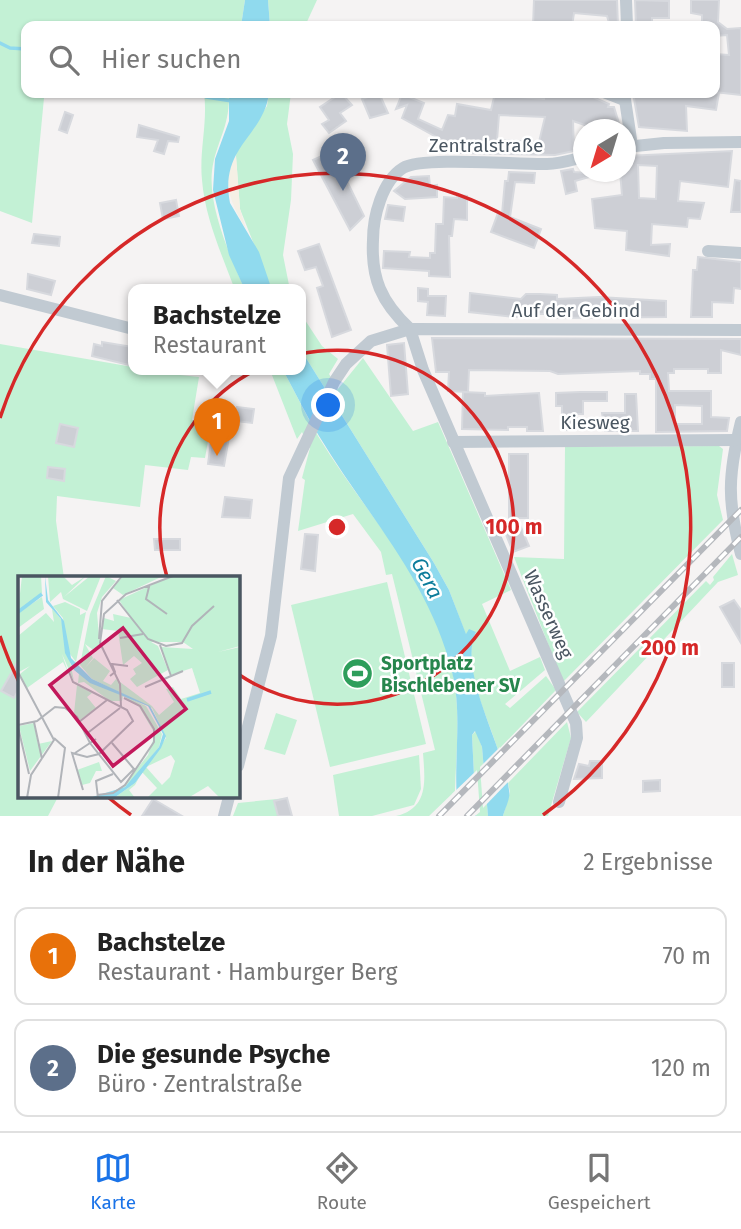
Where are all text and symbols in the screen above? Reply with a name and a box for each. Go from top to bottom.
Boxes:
search box [21,21,720,98]
icon: search [45,41,83,79]
text: Hier suchen [101,44,241,75]
north arrow [573,119,636,182]
pin: 2 [320,133,366,191]
street label: Zentralstraße [429,134,543,157]
popup [128,284,306,375]
street label: Auf der Gebind [512,299,640,322]
text: Bachstelze [153,300,281,331]
text: Restaurant [153,331,266,359]
your location [311,388,345,422]
pin: 1 [194,398,240,456]
street label: Kiesweg [560,411,630,434]
text: 100 m [485,514,543,540]
centre of rings [325,515,349,539]
water label: Gera [405,553,449,603]
street label: Wasserweg [519,566,578,662]
inset map [18,576,240,799]
text: 200 m [641,635,699,661]
place label: Sportplatz Bischlebener SV [381,652,521,697]
sports icon: Sportplatz Bischlebener SV [341,657,375,691]
text: In der Nähe [28,844,185,880]
text: 2 Ergebnisse [583,848,713,876]
text: Bachstelze [97,927,225,958]
text: 1 [48,942,58,970]
text: 70 m [662,942,711,970]
text: Restaurant · Hamburger Berg [97,958,398,986]
text: Die gesunde Psyche [97,1039,330,1070]
text: 2 [47,1054,59,1082]
text: 120 m [651,1054,711,1082]
text: Büro · Zentralstraße [97,1070,302,1098]
tab: Karte [90,1149,136,1214]
tab: Route [317,1149,367,1214]
tab: Gespeichert [548,1149,651,1214]

